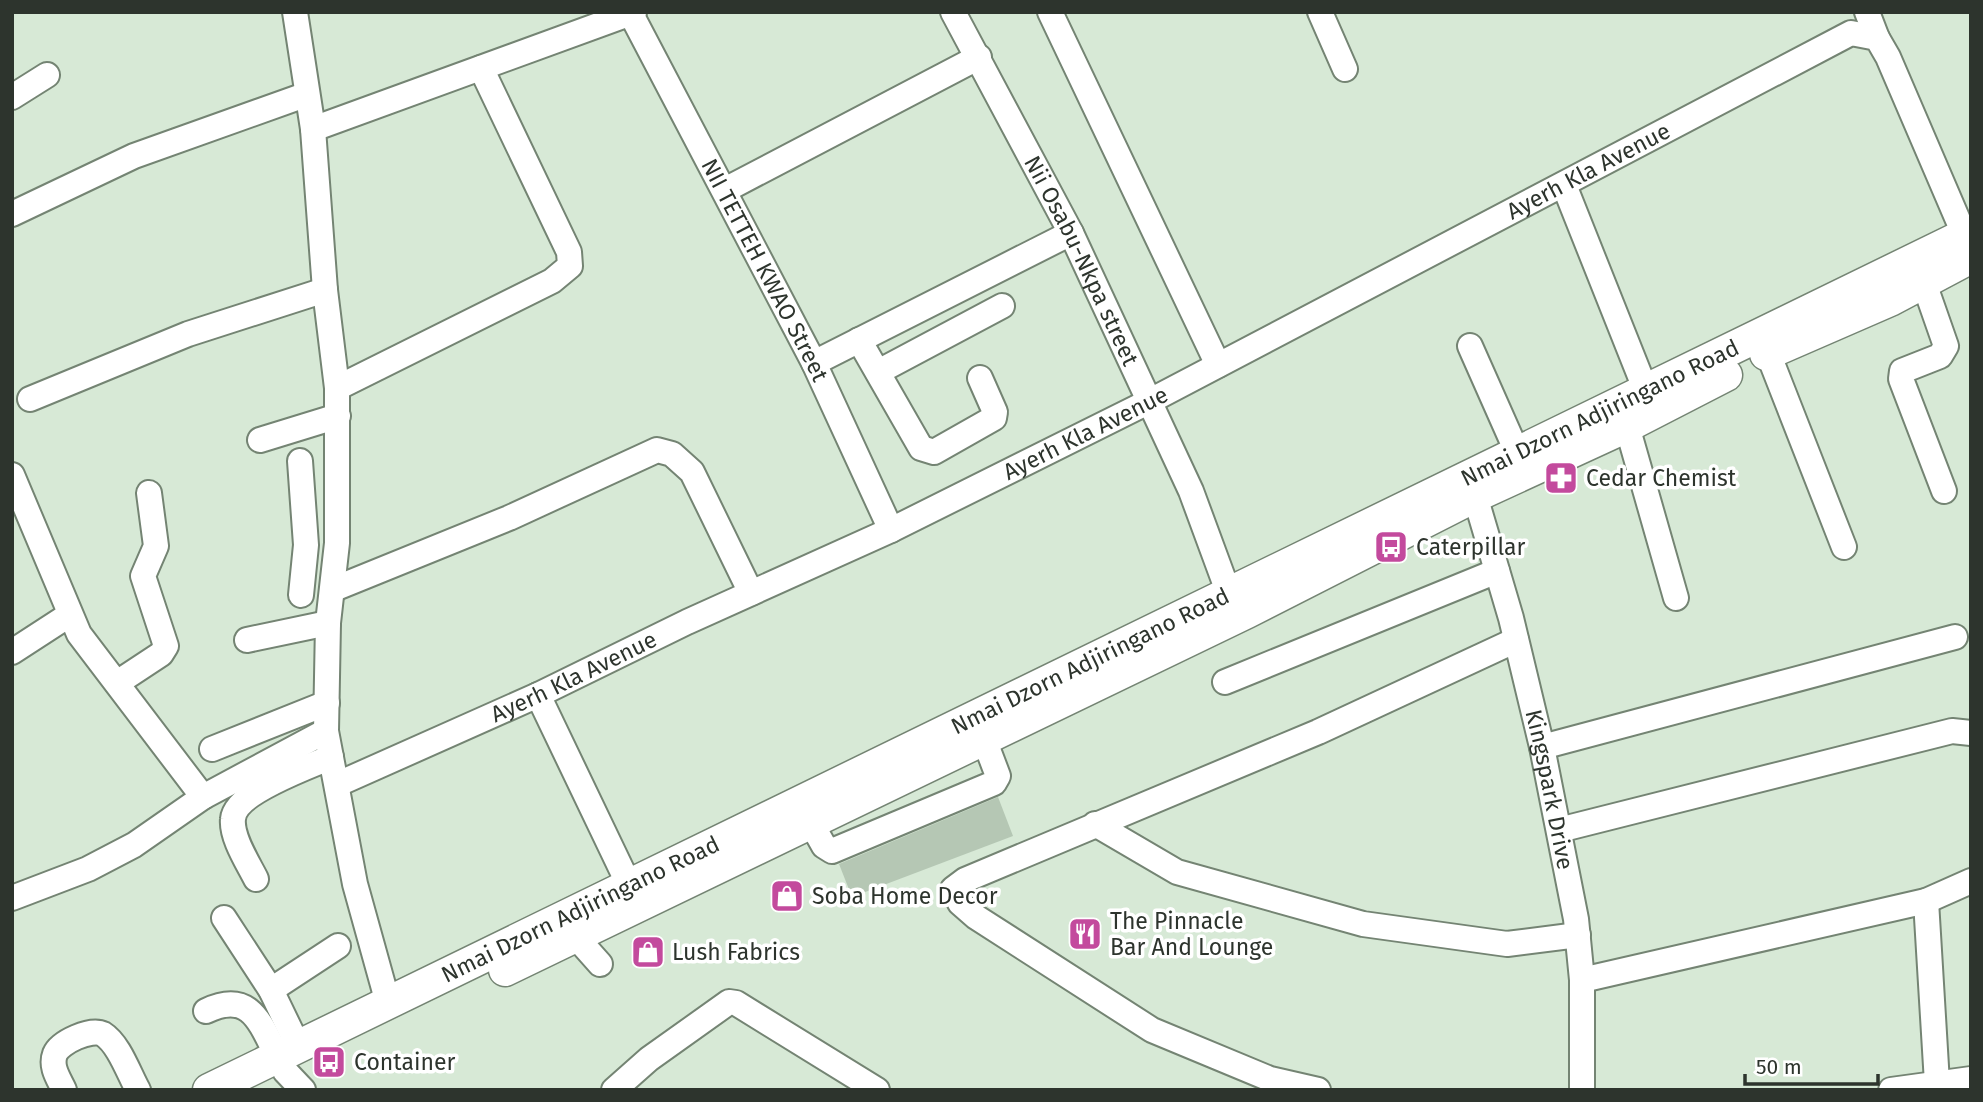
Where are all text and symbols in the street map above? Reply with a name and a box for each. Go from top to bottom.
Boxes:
street label: Ayerh Kla Avenue [1502,117,1675,225]
street label: Nii Osabu-Nkpa street [1018,151,1145,371]
street label: NII TETTEH KWAO Street [695,154,835,386]
street label: Nmai Dzorn Adjiringano Road [1456,333,1744,492]
street label: Ayerh Kla Avenue [998,380,1173,486]
pharmacy icon: Cedar Chemist [1542,459,1580,497]
place label: Cedar Chemist [1586,464,1737,492]
bus stop icon: Caterpillar [1372,528,1410,566]
place label: Caterpillar [1416,533,1526,561]
street label: Nmai Dzorn Adjiringano Road [946,581,1234,741]
street label: Ayerh Kla Avenue [486,625,661,728]
street label: Kingspark Drive [1519,707,1580,872]
street label: Nmai Dzorn Adjiringano Road [437,830,724,989]
shop icon: Soba Home Decor [768,877,806,915]
place label: Soba Home Decor [812,882,998,910]
place label: The Pinnacle Bar And Lounge [1110,907,1273,961]
restaurant icon: The Pinnacle Bar And Lounge [1066,915,1104,953]
shop icon: Lush Fabrics [629,933,667,971]
place label: Lush Fabrics [672,938,800,966]
scale bar [1745,1042,1878,1086]
bus stop icon: Container [310,1043,348,1081]
place label: Container [354,1048,455,1076]
text: 50 m [1756,1054,1802,1080]

